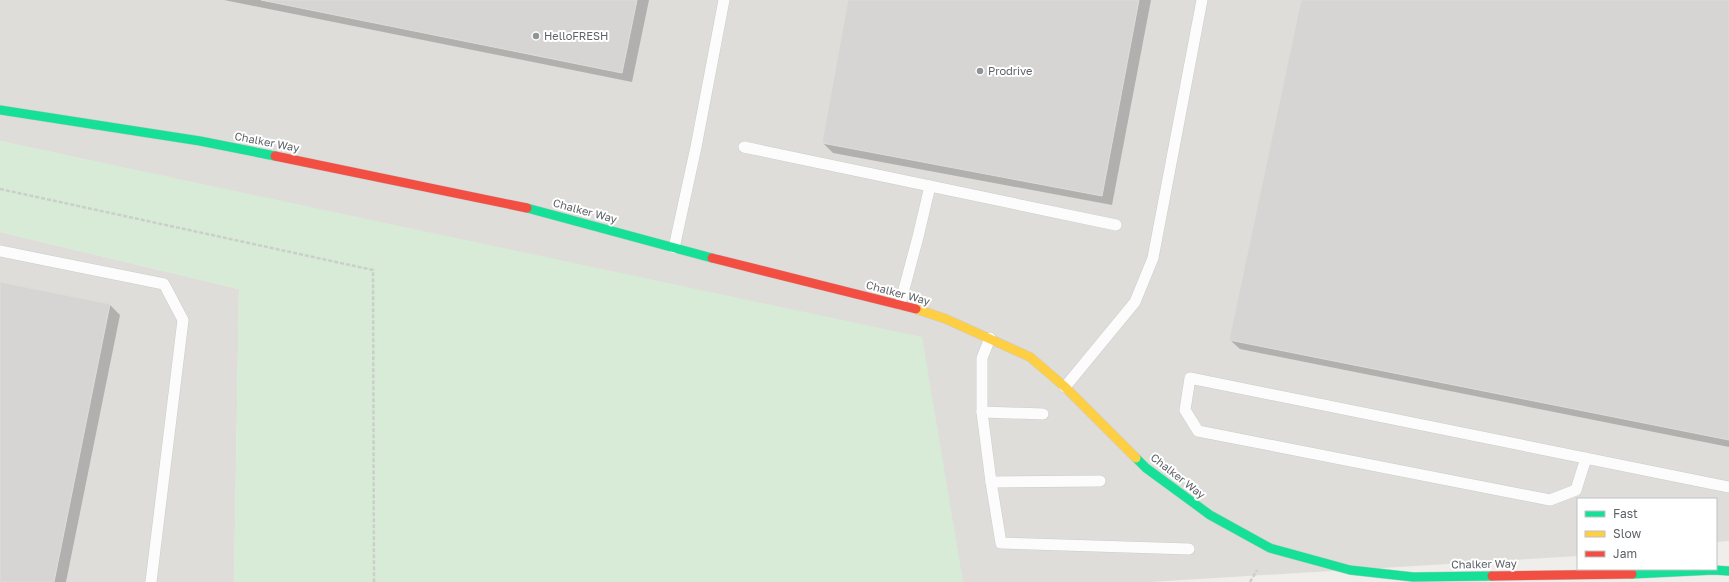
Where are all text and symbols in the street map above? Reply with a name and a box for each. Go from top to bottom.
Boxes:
place label: HelloFRESH [544,29,608,42]
marker: HelloFRESH [531,31,541,41]
place label: Prodrive [988,64,1032,77]
marker: Prodrive [975,66,985,76]
street label: Chalker Way [234,129,301,154]
street label: Chalker Way [552,196,619,225]
street label: Chalker Way [865,278,932,307]
street label: Chalker Way [1148,450,1208,501]
legend [1577,498,1717,570]
text: Fast [1613,506,1638,521]
text: Slow [1613,526,1641,541]
text: Jam [1613,546,1637,561]
street label: Chalker Way [1451,556,1517,571]

